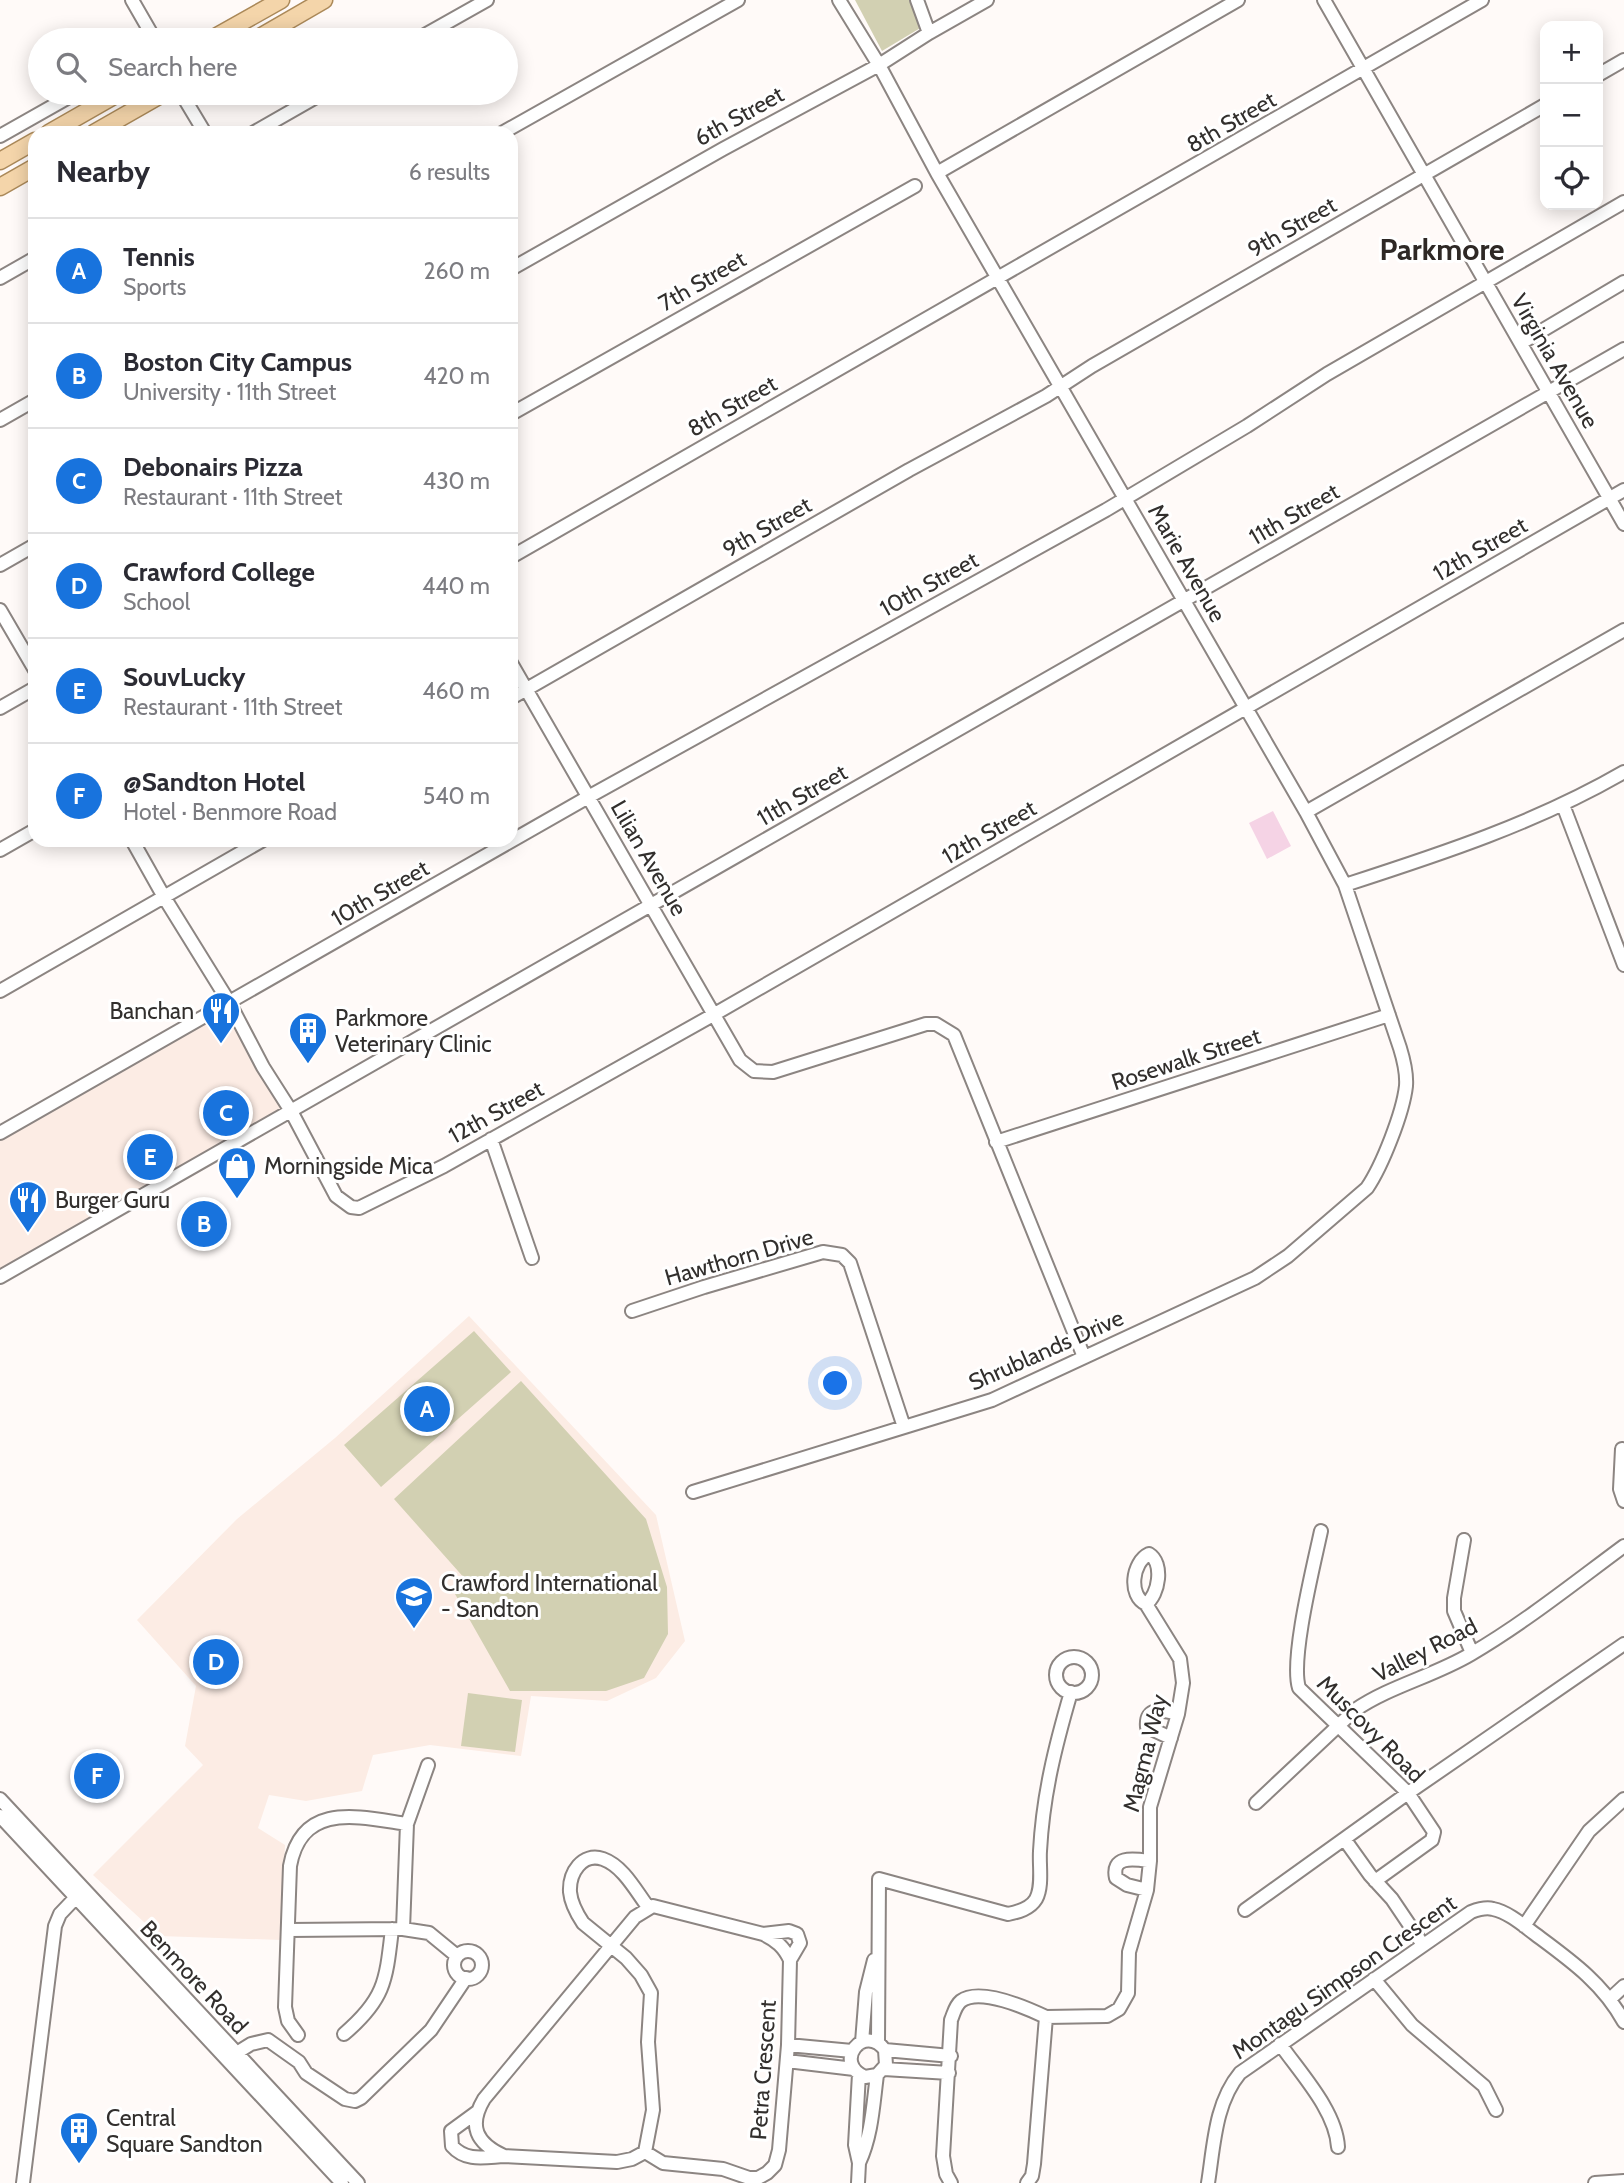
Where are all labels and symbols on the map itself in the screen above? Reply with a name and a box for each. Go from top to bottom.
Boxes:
street label: 6th Street [690,80,789,152]
street label: 8th Street [1181,85,1281,159]
street label: 9th Street [1243,190,1341,264]
district label: Parkmore [1379,231,1505,268]
street label: 7th Street [653,245,751,317]
street label: Virginia Avenue [1505,289,1605,433]
street label: 8th Street [682,369,782,443]
street label: 11th Street [1244,477,1344,551]
street label: 9th Street [718,490,816,564]
street label: Marie Avenue [1142,499,1232,627]
street label: 12th Street [1428,511,1532,587]
street label: 10th Street [875,545,983,622]
street label: 11th Street [752,758,852,832]
street label: 12th Street [937,794,1041,870]
street label: Lilian Avenue [605,795,693,921]
street label: 10th Street [326,854,434,932]
restaurant icon: Banchan [200,990,242,1045]
place label: Banchan [110,997,194,1025]
place label: Parkmore Veterinary Clinic [335,1004,492,1058]
building icon: Parkmore Veterinary Clinic [287,1010,329,1065]
street label: Rosewalk Street [1108,1022,1264,1096]
street label: 12th Street [444,1074,549,1149]
pin: C [203,1087,249,1139]
pin: E [127,1131,173,1183]
shop icon: Morningside Mica [216,1145,258,1200]
place label: Morningside Mica [264,1152,433,1180]
restaurant icon: Burger Guru [7,1179,49,1234]
place label: Burger Guru [55,1186,170,1214]
pin: B [181,1198,227,1250]
street label: Hawthorn Drive [662,1222,817,1292]
street label: Shrublands Drive [964,1303,1128,1397]
your location [818,1366,852,1400]
pin: A [404,1383,450,1435]
place label: Crawford International - Sandton [441,1569,658,1623]
school or university icon: Crawford International - Sandton [393,1575,435,1630]
street label: Valley Road [1368,1612,1482,1688]
pin: D [193,1636,239,1688]
street label: Muscovy Road [1311,1669,1431,1789]
street label: Magma Way [1117,1691,1173,1815]
pin: F [74,1750,120,1802]
street label: Montagu Simpson Crescent [1226,1889,1462,2065]
street label: Benmore Road [134,1914,254,2040]
street label: Petra Crescent [744,1999,782,2141]
place label: Central Square Sandton [106,2104,263,2158]
building icon: Central Square Sandton [58,2110,100,2165]

